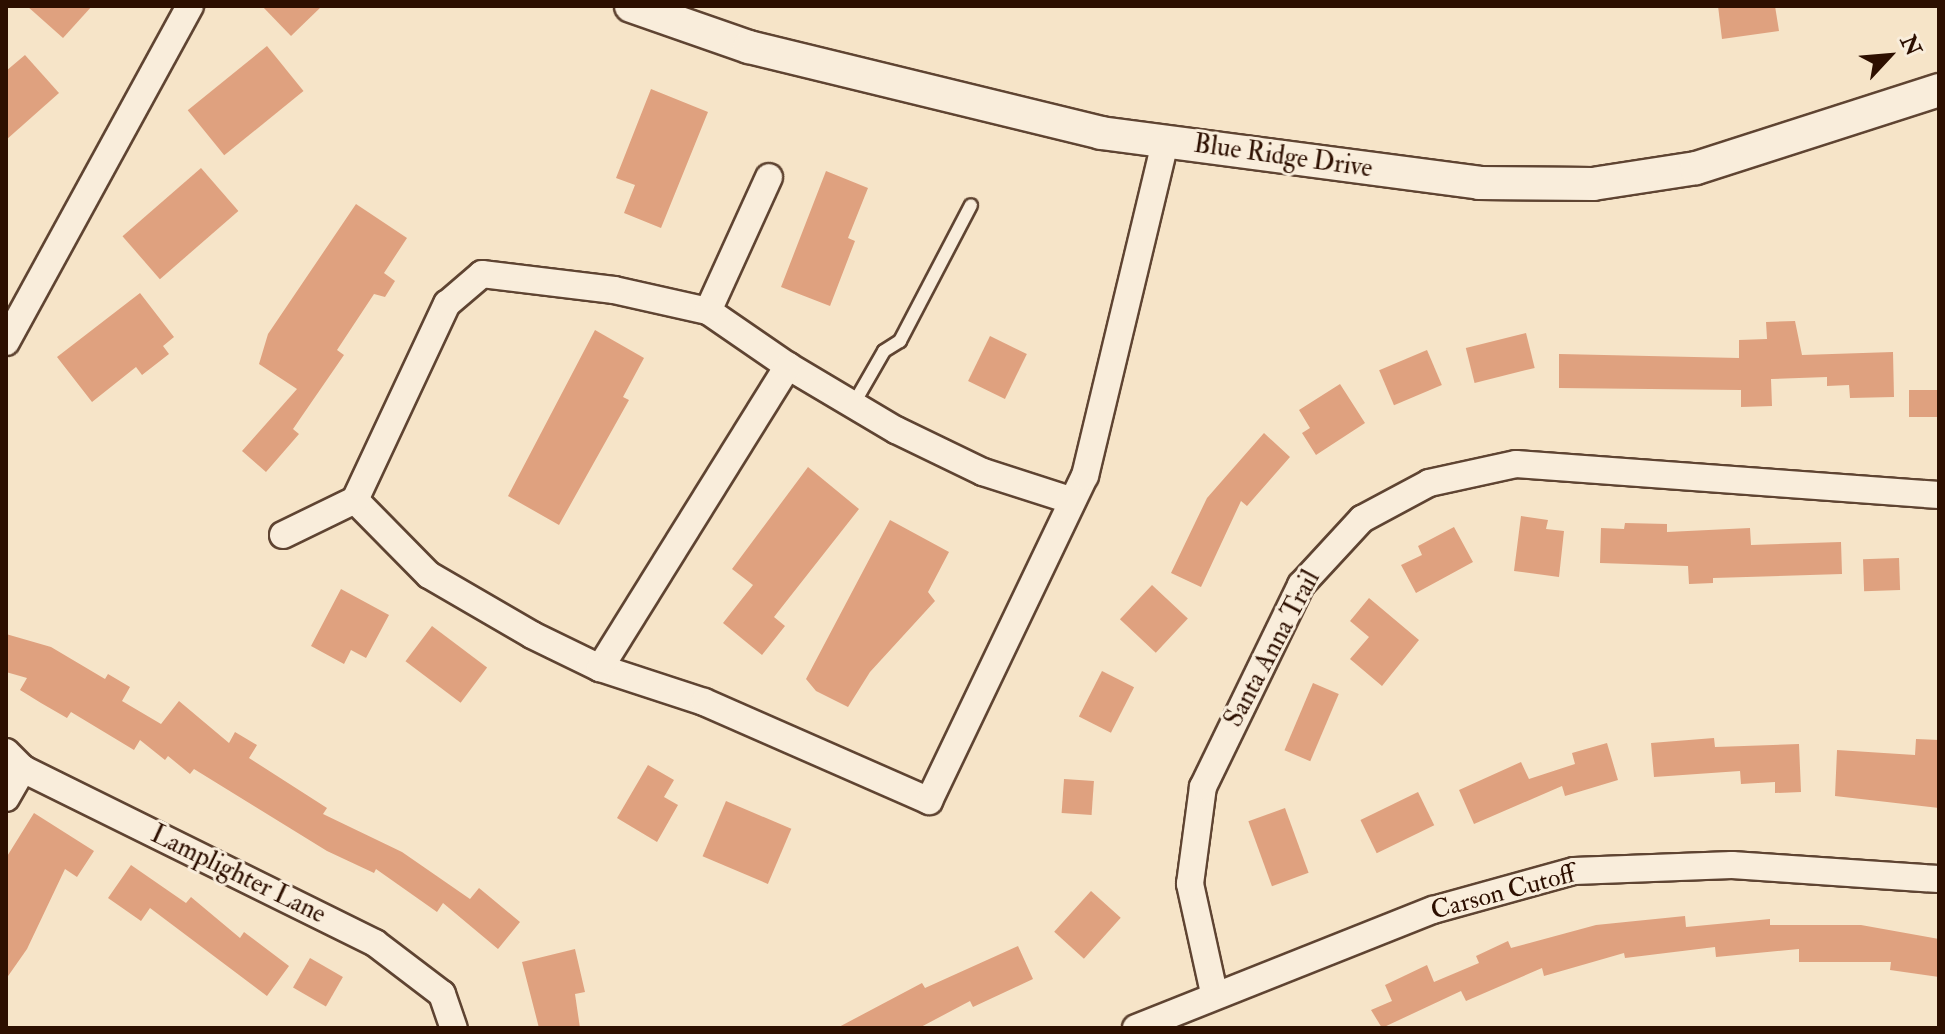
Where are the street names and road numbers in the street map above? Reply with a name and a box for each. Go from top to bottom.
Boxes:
street label: Blue Ridge Drive [1192,129,1374,185]
street label: Santa Anna Trail [1219,565,1327,733]
street label: Lamplighter Lane [145,819,331,931]
street label: Carson Cutoff [1428,859,1578,927]

